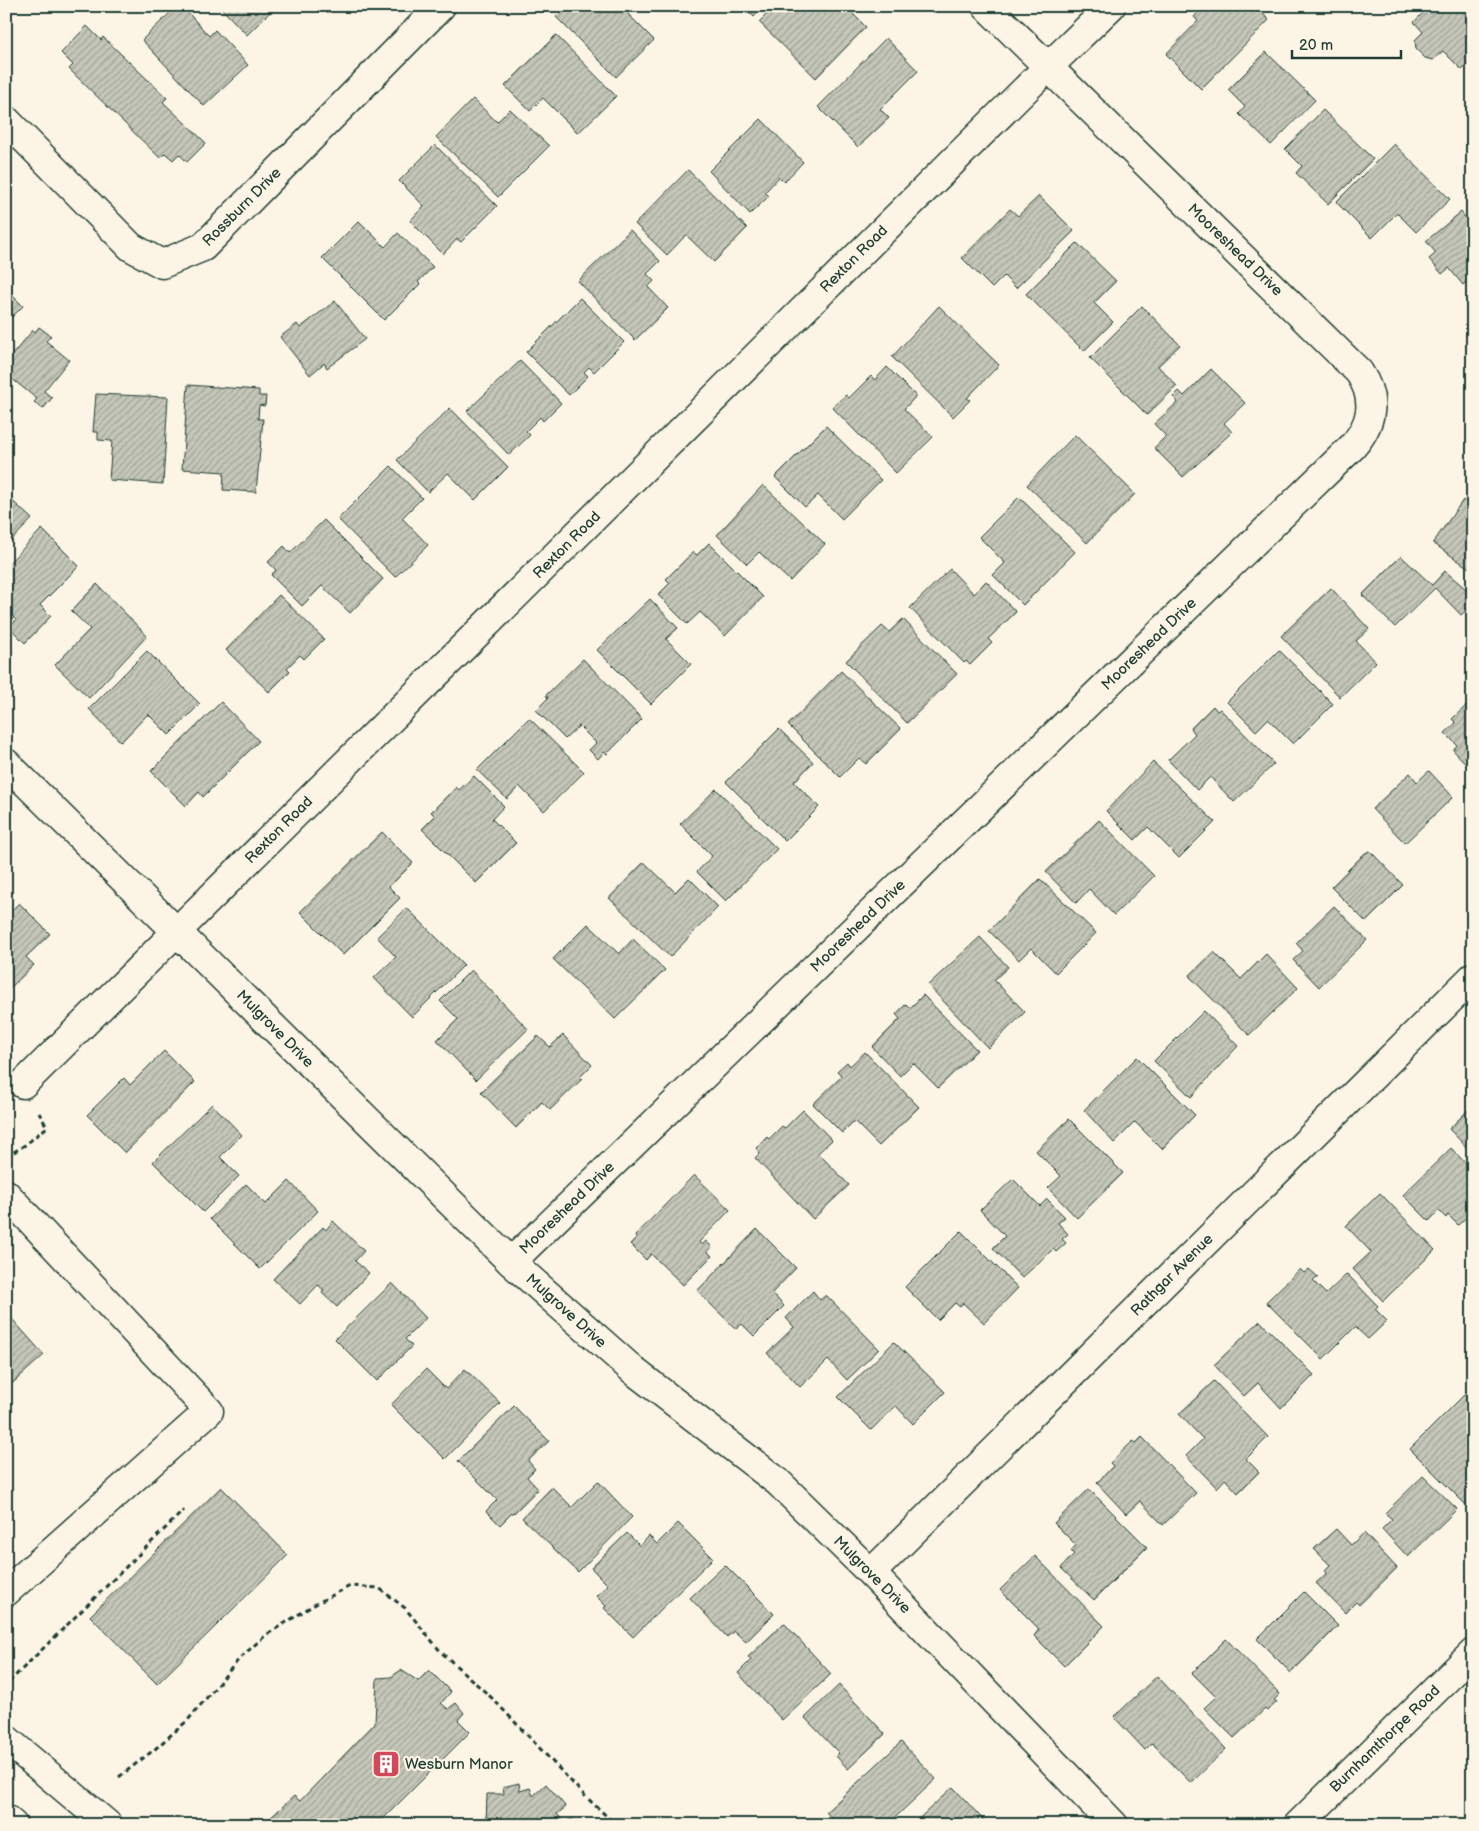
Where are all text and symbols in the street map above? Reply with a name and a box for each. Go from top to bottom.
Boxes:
scale bar [1292,28,1400,60]
text: 20 m [1299,36,1333,55]
street label: Rossburn Drive [199,163,286,250]
street label: Mooreshead Drive [1183,200,1287,300]
street label: Rexton Road [816,221,892,297]
street label: Rexton Road [529,507,605,583]
street label: Mooreshead Drive [1097,594,1201,694]
street label: Rexton Road [241,792,317,868]
street label: Mooreshead Drive [806,876,910,976]
street label: Mulgrove Drive [232,986,318,1072]
street label: Mooreshead Drive [515,1158,619,1258]
street label: Rathgar Avenue [1127,1230,1217,1320]
street label: Mulgrove Drive [522,1270,610,1352]
street label: Mulgrove Drive [829,1532,915,1618]
street label: Burnhamthorpe Road [1326,1681,1444,1797]
building icon: Wesburn Manor [371,1749,401,1779]
place label: Wesburn Manor [405,1755,513,1774]

